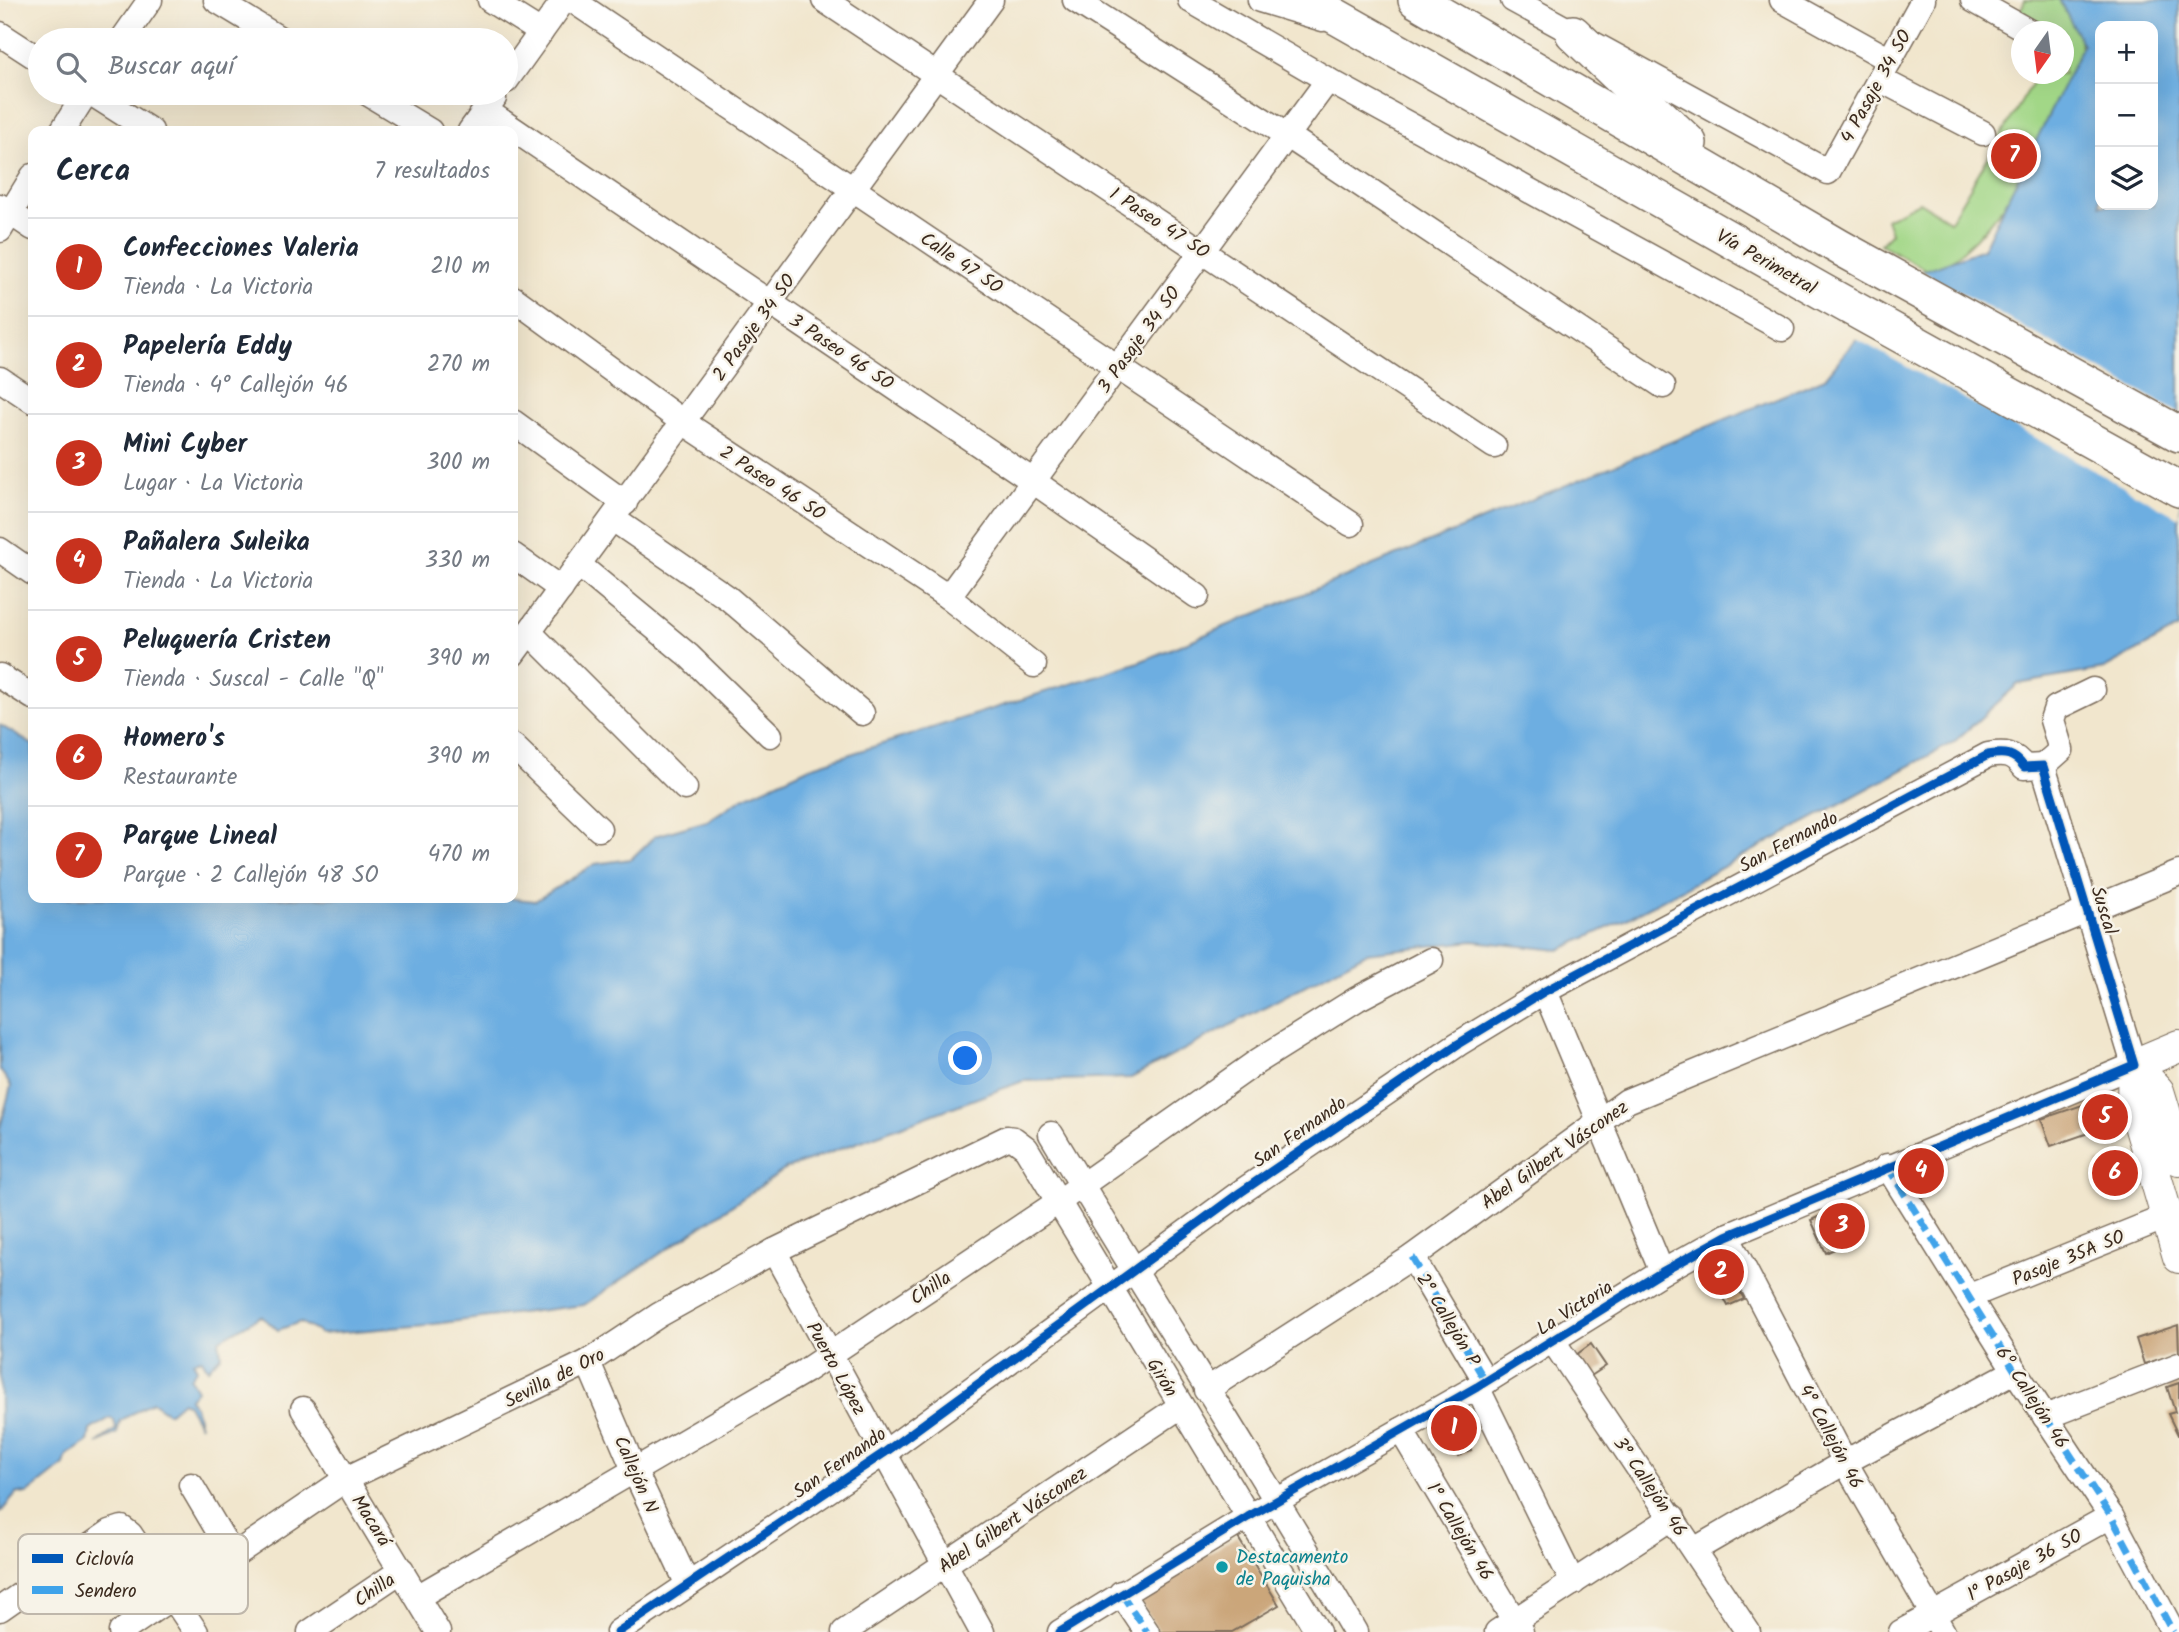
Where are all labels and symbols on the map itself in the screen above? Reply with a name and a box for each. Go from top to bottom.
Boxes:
north arrow [2011,21,2074,84]
street label: 4 Pasaje 34 SO [1833,24,1921,149]
pin: 7 [1991,130,2037,182]
street label: 1 Paseo 47 SO [1103,180,1215,268]
street label: Vía Perimetral [1710,222,1822,304]
street label: Calle 47 SO [913,225,1009,303]
street label: 2 Pasaje 34 SO [705,268,804,388]
street label: 3 Pasaje 34 SO [1090,280,1189,400]
street label: 3 Paseo 46 SO [782,306,900,399]
street label: 2 Paseo 46 SO [713,438,831,529]
street label: San Fernando [1734,804,1844,882]
street label: Suscal [2082,883,2125,939]
your location [948,1041,982,1075]
street label: San Fernando [1247,1089,1353,1176]
pin: 5 [2082,1091,2128,1143]
street label: Abel Gilbert Vásconez [1475,1093,1635,1218]
pin: 4 [1898,1145,1944,1197]
pin: 6 [2092,1147,2138,1199]
pin: 3 [1819,1200,1865,1252]
street label: Pasaje 35A SO [2008,1222,2130,1295]
pin: 2 [1698,1246,1744,1298]
street label: Chilla [904,1264,958,1313]
street label: 2° Callejón P [1407,1267,1487,1373]
street label: La Victoria [1531,1273,1619,1344]
street label: Puerto López [797,1317,873,1421]
street label: Sevilla de Oro [499,1341,610,1417]
street label: 6º Callejón 46 [1987,1341,2076,1455]
street label: Girón [1138,1353,1185,1403]
street label: 4° Callejón 46 [1790,1379,1870,1495]
pin: 1 [1431,1402,1477,1454]
street label: San Fernando [787,1420,893,1507]
street label: Callejón N [605,1431,666,1519]
street label: 3° Callejón 46 [1605,1431,1694,1543]
street label: Abel Gilbert Vásconez [933,1460,1094,1582]
street label: 1° Callejón 46 [1418,1477,1501,1587]
street label: Macará [343,1489,399,1555]
street label: 1° Pasaje 36 SO [1962,1521,2089,1610]
legend [18,1534,248,1614]
place label: Destacamento de Paquisha [1236,1543,1348,1595]
text: Ciclovía [75,1545,134,1575]
marker: Destacamento de Paquisha [1214,1559,1230,1575]
street label: Chilla [348,1566,402,1615]
text: Sendero [75,1577,137,1607]

